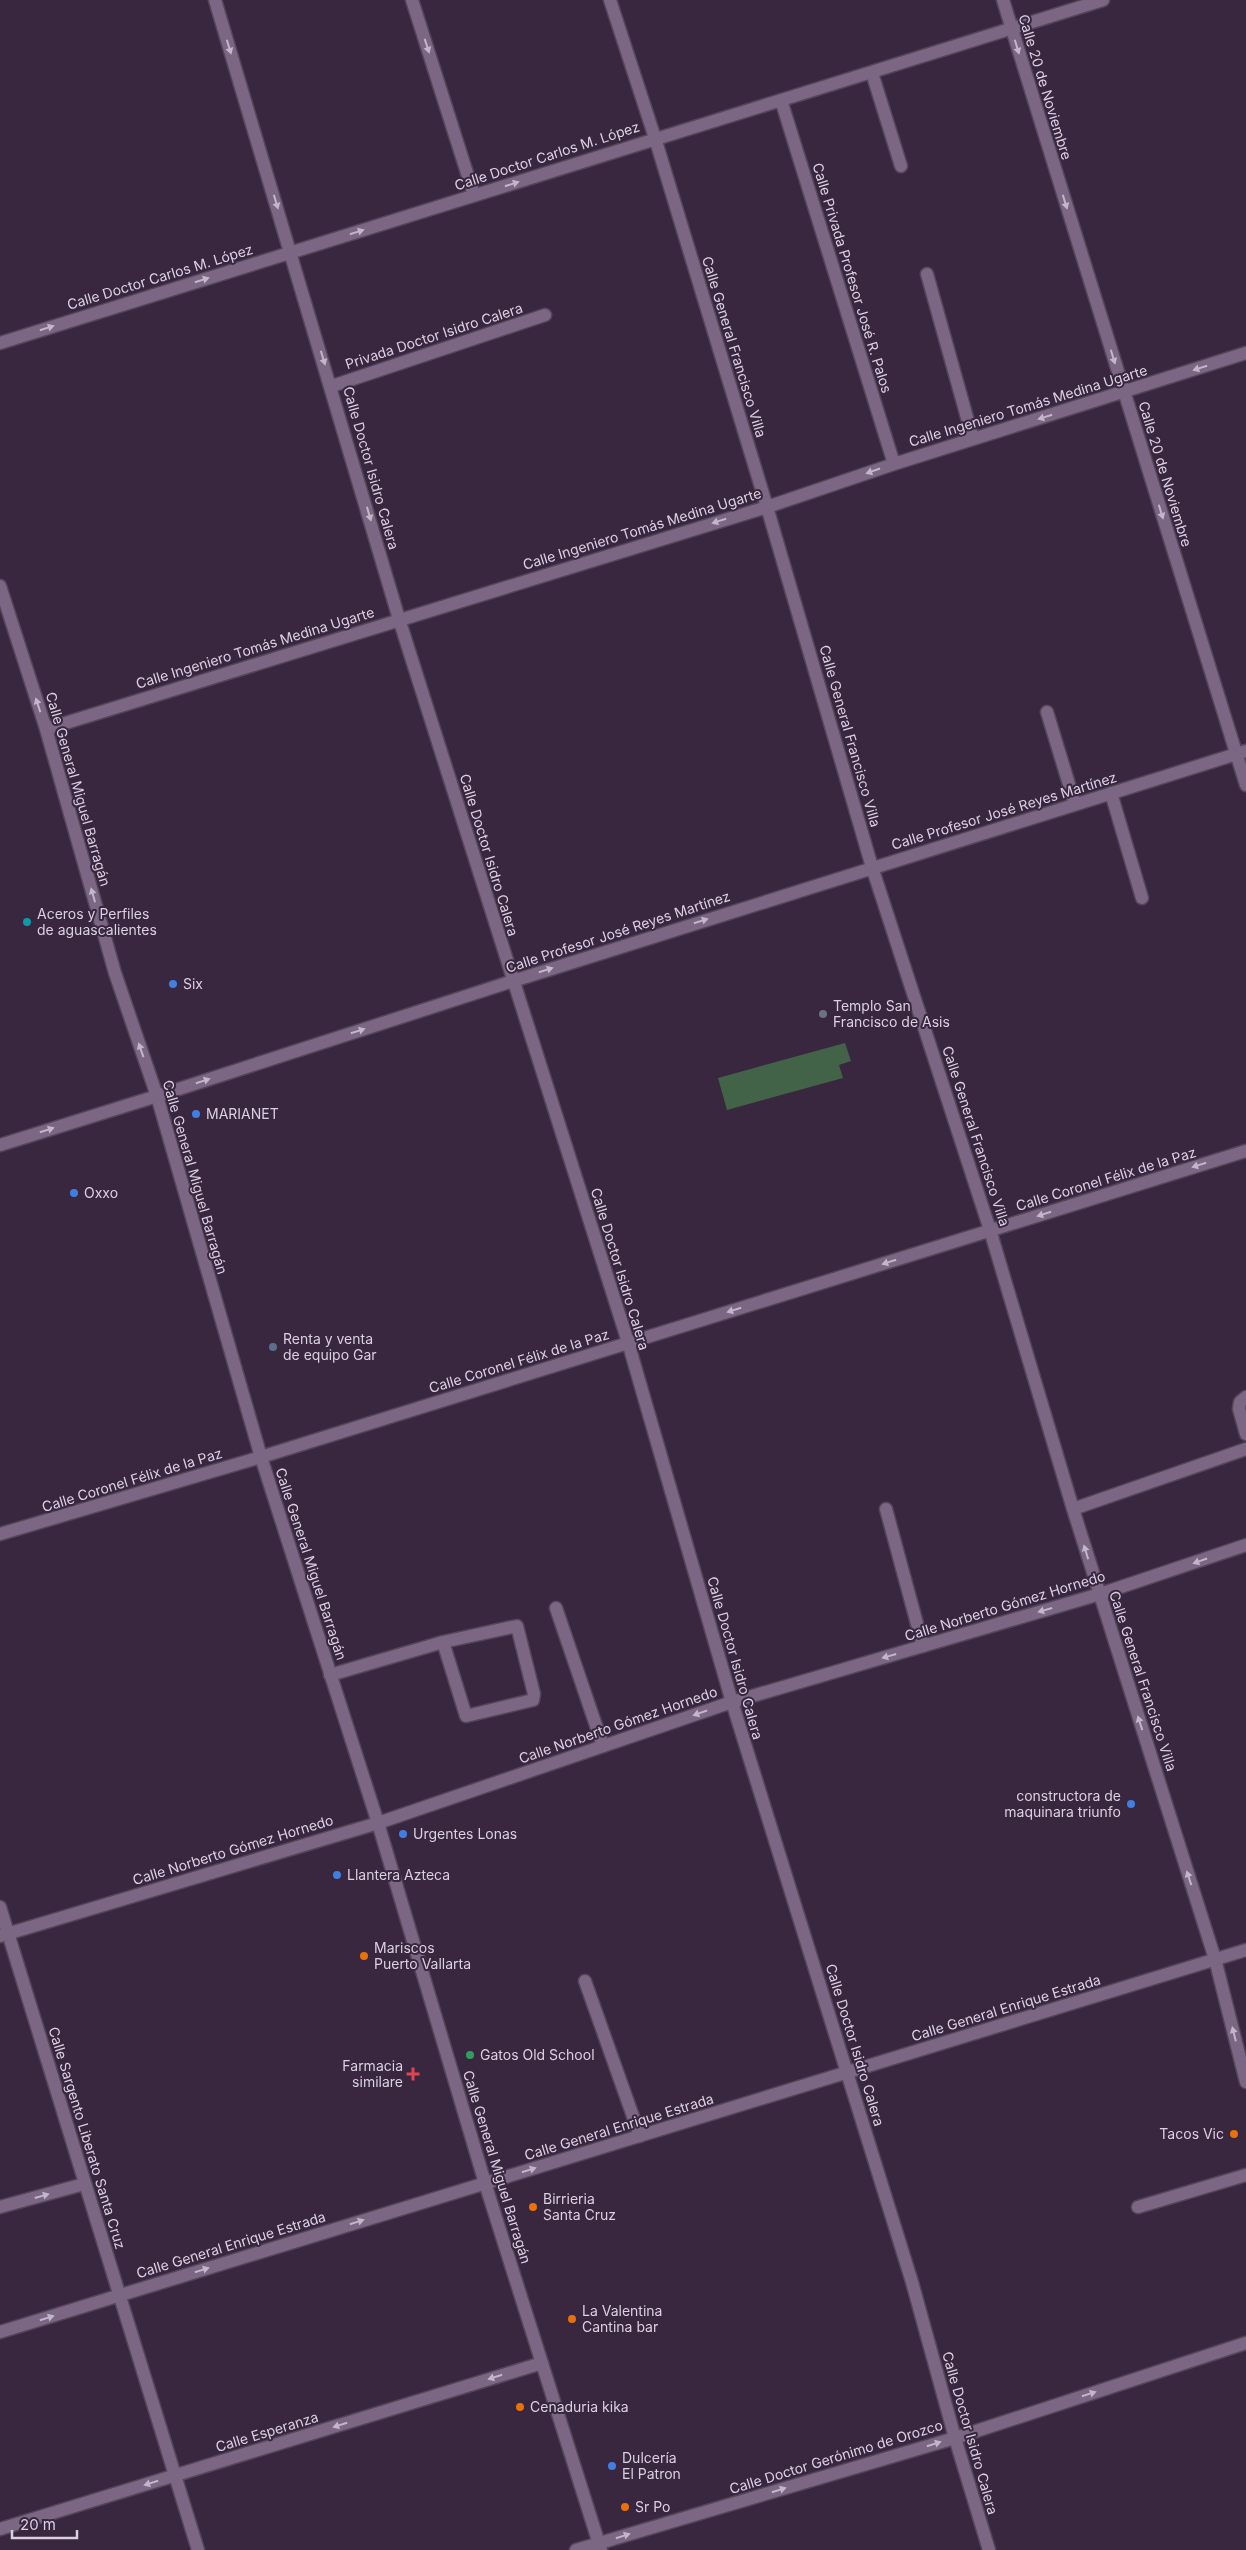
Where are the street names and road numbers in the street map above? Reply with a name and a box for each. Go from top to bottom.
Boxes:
street label: Calle 20 de Noviembre [1015,12,1076,162]
street label: Calle Doctor Carlos M. López [452,118,641,193]
street label: Calle Privada Profesor José R. Palos [809,161,896,395]
street label: Calle Doctor Carlos M. López [65,240,255,313]
street label: Calle General Francisco Villa [699,254,770,439]
street label: Privada Doctor Isidro Calera [343,299,525,372]
street label: Calle Ingeniero Tomás Medina Ugarte [907,361,1149,450]
street label: Calle Doctor Isidro Calera [340,384,403,551]
street label: Calle 20 de Noviembre [1135,399,1196,549]
street label: Calle Ingeniero Tomás Medina Ugarte [521,484,763,573]
street label: Calle Ingeniero Tomás Medina Ugarte [134,603,376,692]
street label: Calle General Francisco Villa [816,643,885,829]
street label: Calle General Miguel Barragán [43,690,114,888]
street label: Calle Profesor José Reyes Martínez [889,768,1119,853]
street label: Calle Doctor Isidro Calera [457,772,522,938]
street label: Calle Profesor José Reyes Martínez [504,887,732,976]
street label: Calle General Francisco Villa [939,1044,1014,1228]
street label: Calle General Miguel Barragán [160,1078,231,1276]
street label: Calle Coronel Félix de la Paz [1014,1143,1198,1214]
street label: Calle Doctor Isidro Calera [588,1186,653,1352]
street label: Calle Coronel Félix de la Paz [427,1325,611,1396]
street label: Calle Coronel Félix de la Paz [40,1444,224,1515]
street label: Calle General Miguel Barragán [272,1466,351,1662]
street label: Calle Norberto Gómez Hornedo [903,1567,1107,1644]
street label: Calle Doctor Isidro Calera [704,1574,767,1741]
street label: Calle General Francisco Villa [1106,1589,1181,1773]
street label: Calle Norberto Gómez Hornedo [516,1682,719,1767]
street label: Calle Norberto Gómez Hornedo [131,1811,335,1888]
street label: Calle Doctor Isidro Calera [823,1962,888,2128]
street label: Calle General Enrique Estrada [909,1971,1103,2044]
street label: Calle Sargento Liberato Santa Cruz [45,2025,129,2251]
street label: Calle General Miguel Barragán [460,2068,535,2266]
street label: Calle General Enrique Estrada [522,2090,716,2163]
street label: Calle General Enrique Estrada [134,2208,328,2281]
street label: Calle Doctor Isidro Calera [939,2349,1002,2516]
street label: Calle Esperanza [213,2408,320,2455]
street label: Calle Doctor Gerónimo de Orozco [727,2416,945,2497]

